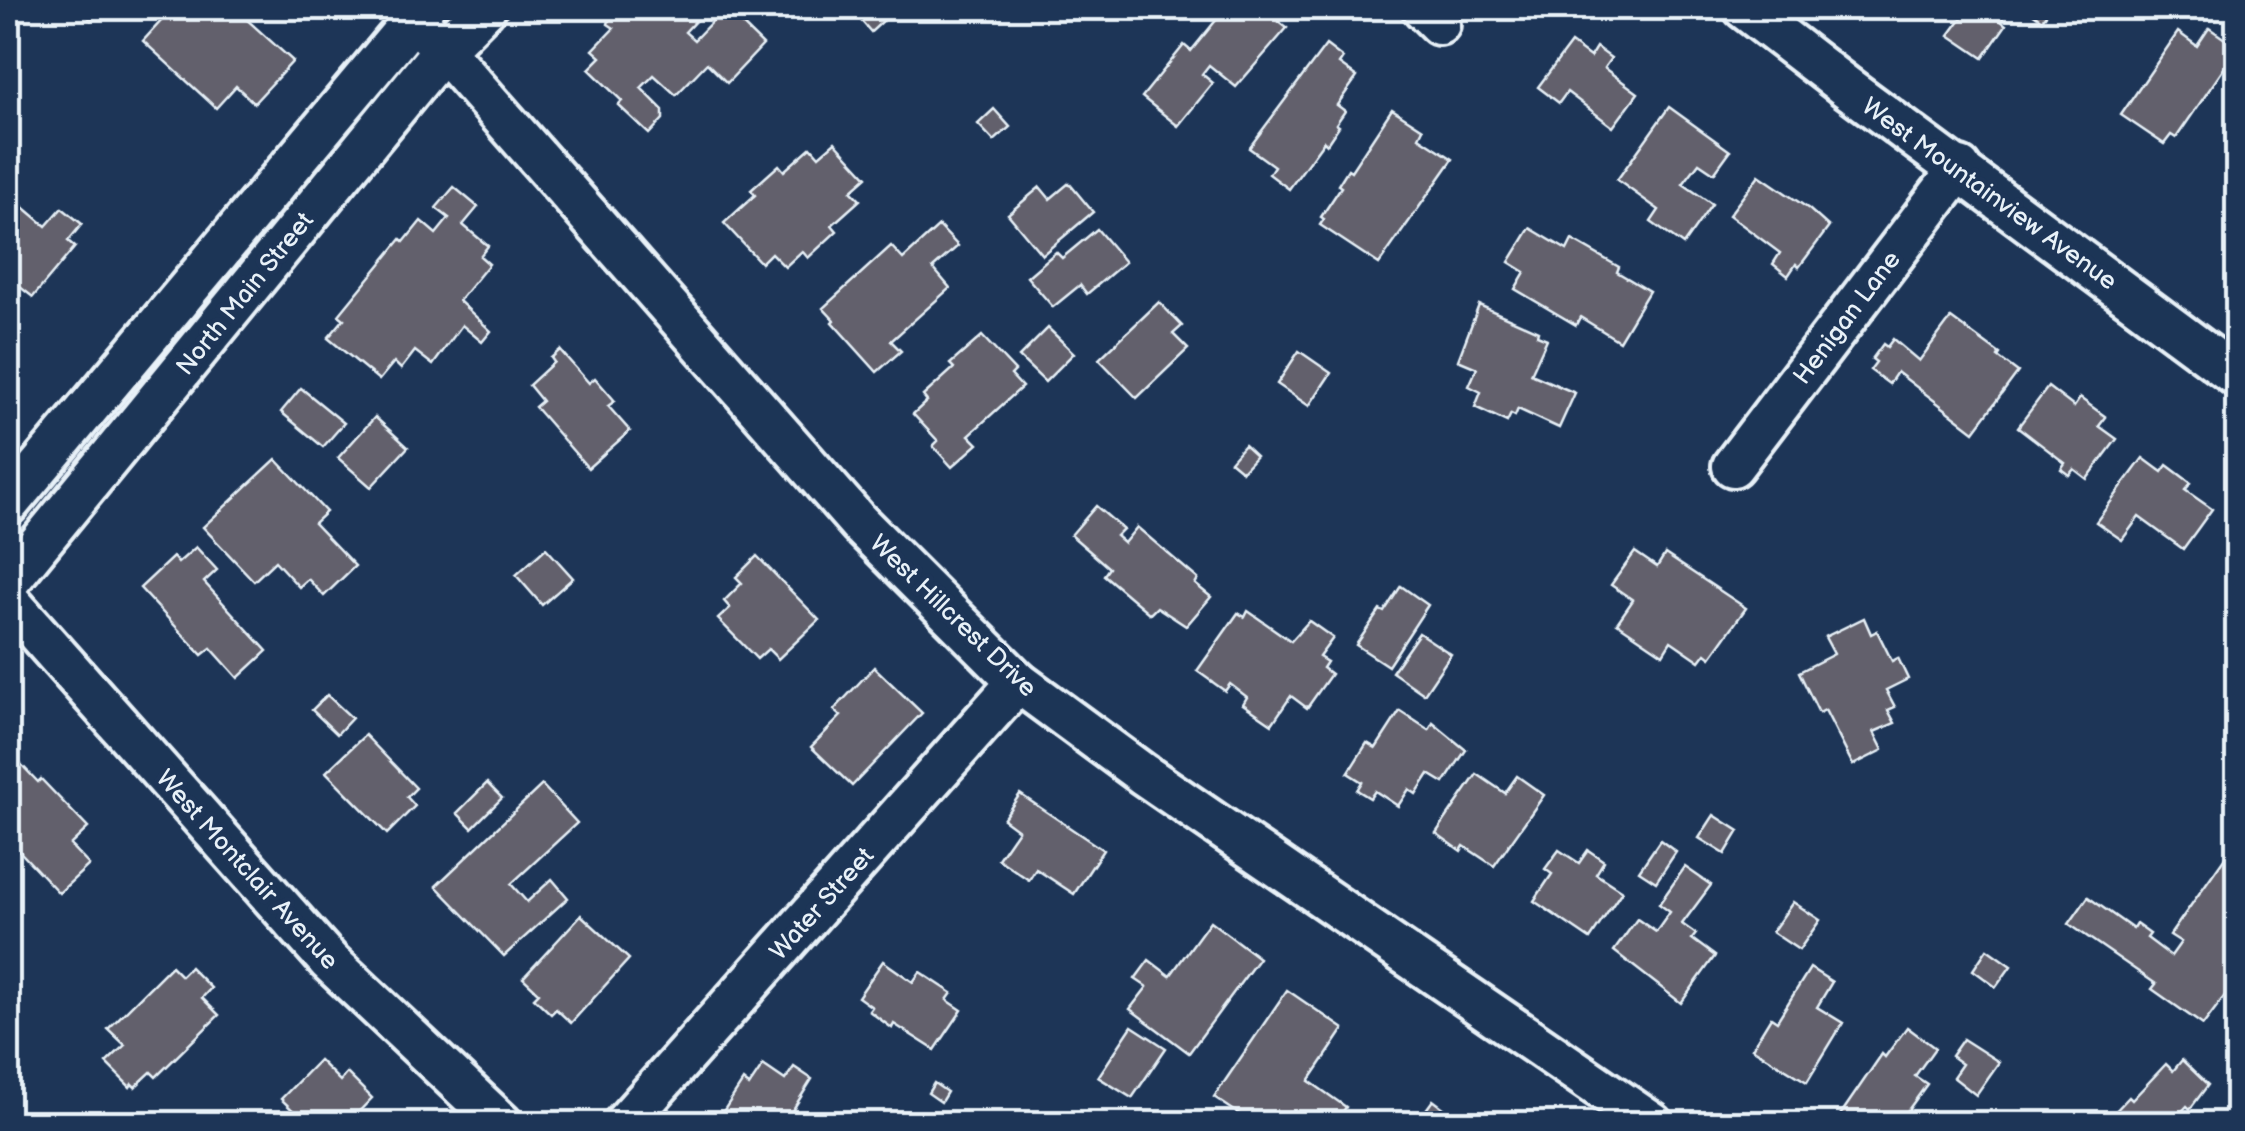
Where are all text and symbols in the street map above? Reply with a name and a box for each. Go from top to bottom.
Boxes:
street label: West Mountainview Avenue [1856,91,2123,297]
street label: North Main Street [170,206,321,382]
street label: Henigan Lane [1787,245,1908,391]
street label: West Hillcrest Drive [863,528,1043,704]
street label: West Montclair Avenue [149,764,345,976]
street label: Water Street [763,841,881,967]

